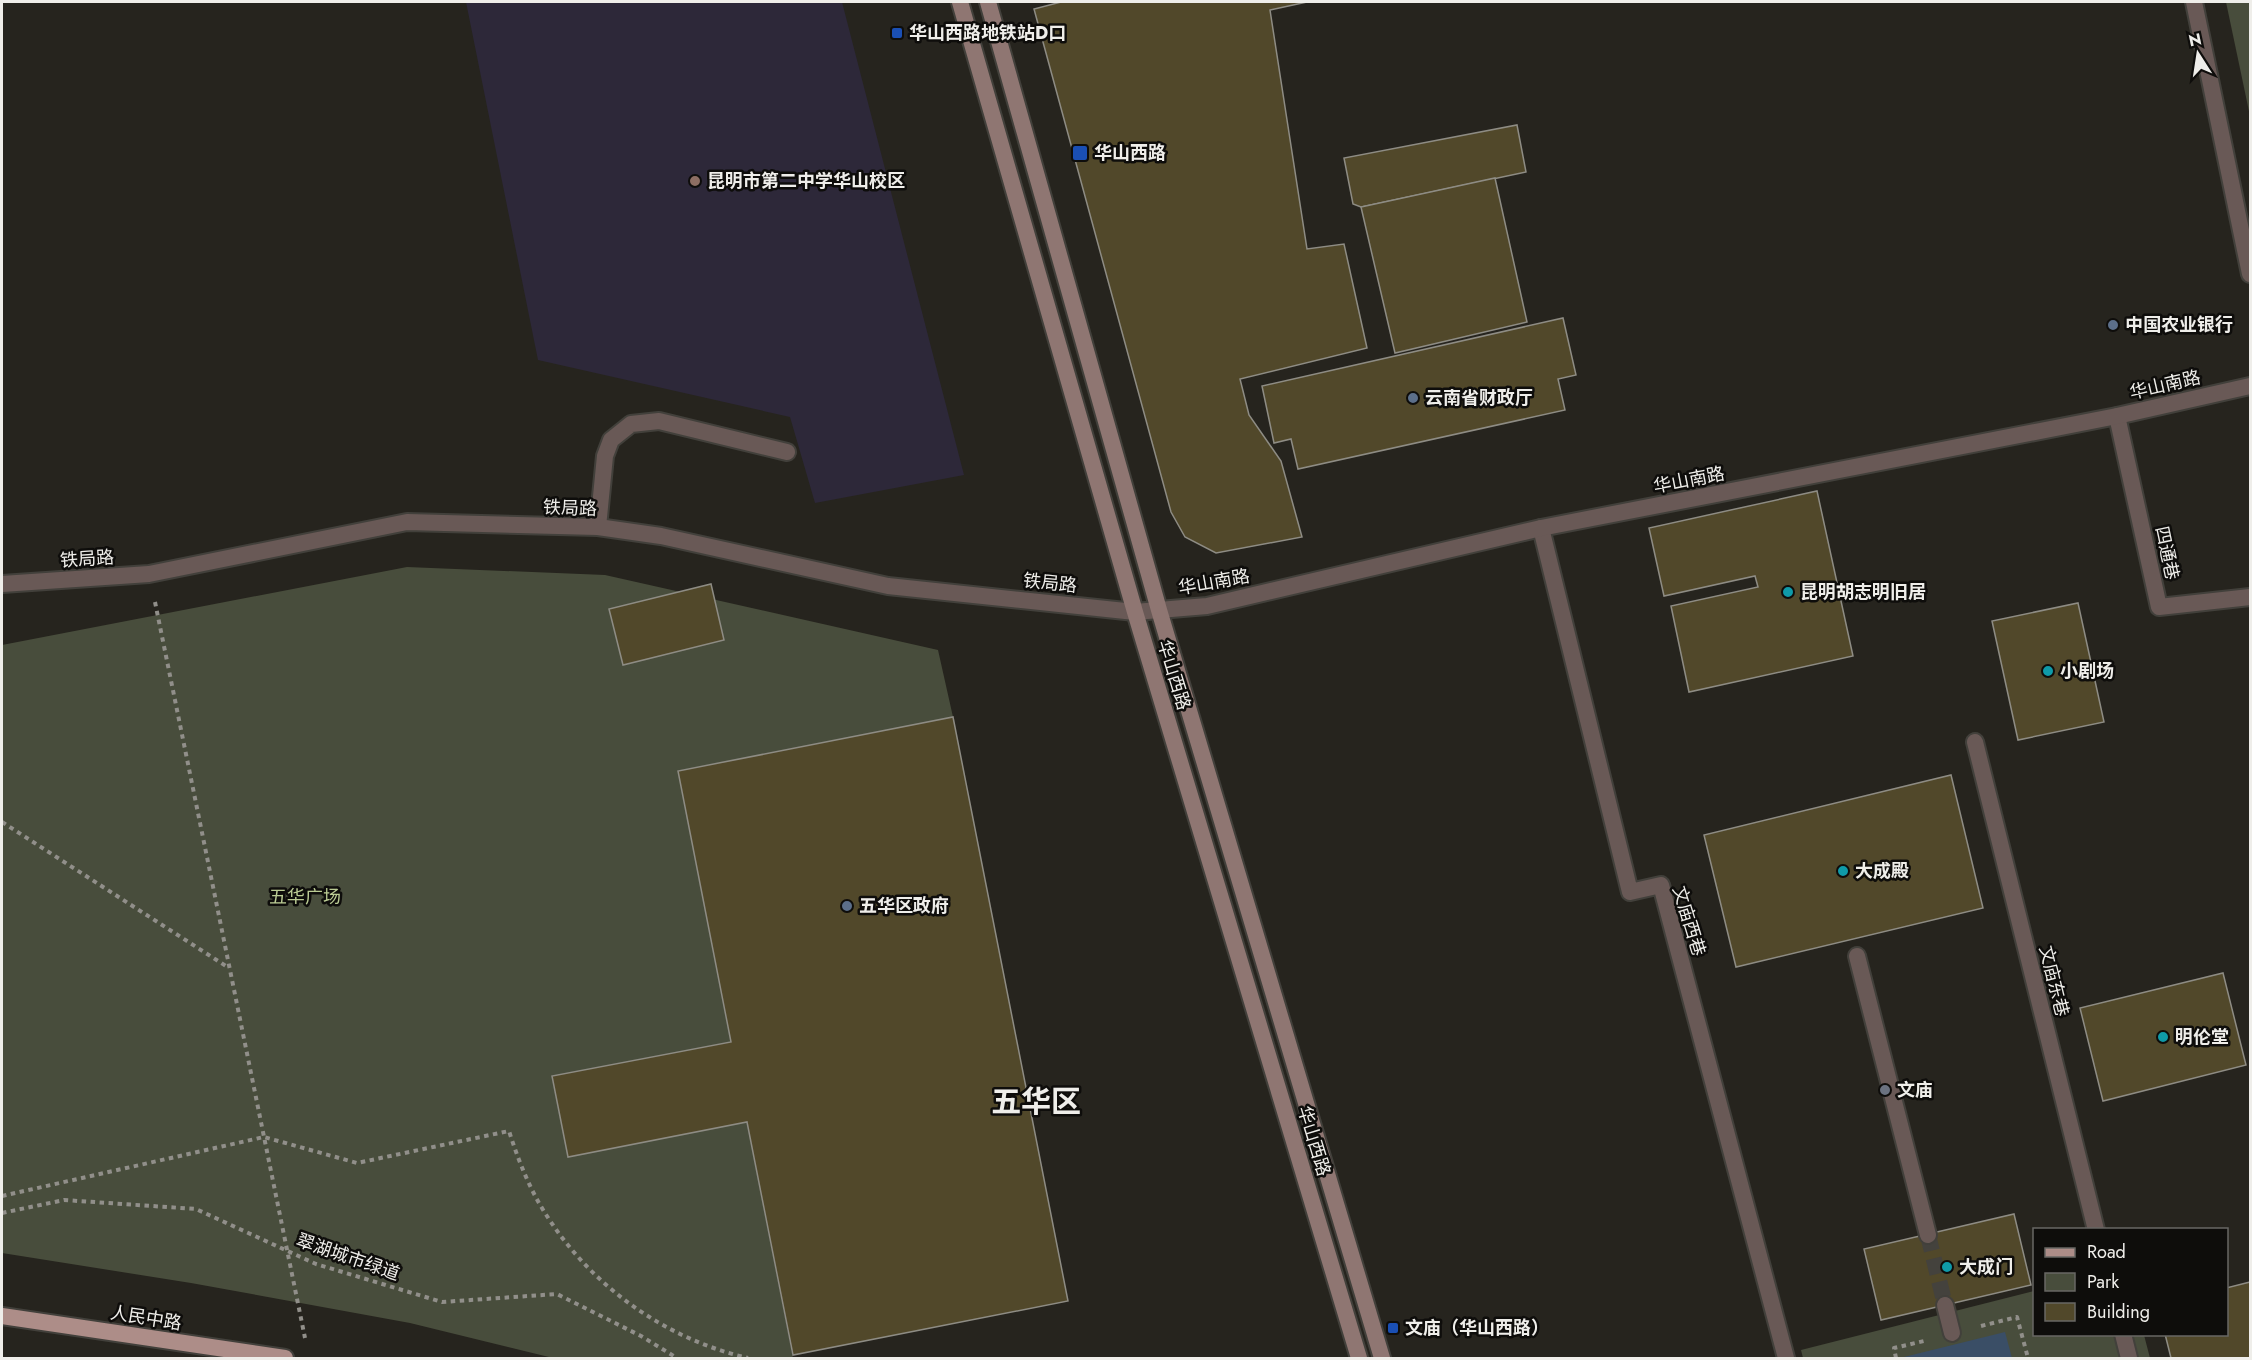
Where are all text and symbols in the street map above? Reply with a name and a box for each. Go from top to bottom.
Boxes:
place label: 华山西路地铁站D口 [909,20,1066,46]
north arrow [2168,24,2228,84]
marker: 华山西路地铁站D口 [890,26,904,40]
text: N [2186,27,2204,52]
place label: 华山西路 [1094,140,1166,166]
marker: 华山西路 [1071,144,1089,162]
place label: 昆明市第二中学华山校区 [707,168,905,194]
marker: 昆明市第二中学华山校区 [688,174,702,188]
place label: 中国农业银行 [2125,312,2233,338]
marker: 中国农业银行 [2106,318,2120,332]
street label: 华山南路 [2127,364,2203,406]
place label: 云南省财政厅 [1425,385,1533,411]
marker: 云南省财政厅 [1406,391,1420,405]
street label: 华山南路 [1651,460,1727,500]
street label: 铁局路 [543,494,597,522]
street label: 四通巷 [2149,524,2185,582]
street label: 铁局路 [59,544,115,574]
street label: 华山南路 [1176,563,1252,601]
street label: 铁局路 [1022,567,1078,599]
place label: 昆明胡志明旧居 [1800,579,1926,605]
marker: 昆明胡志明旧居 [1781,585,1795,599]
street label: 华山西路 [1151,637,1197,713]
place label: 小剧场 [2060,658,2114,684]
marker: 小剧场 [2041,664,2055,678]
place label: 大成殿 [1855,858,1909,884]
marker: 大成殿 [1836,864,1850,878]
street label: 文庙西巷 [1666,883,1712,959]
park label: 五华广场 [269,884,341,910]
place label: 五华区政府 [859,893,949,919]
marker: 五华区政府 [840,899,854,913]
street label: 文庙东巷 [2033,943,2075,1019]
place label: 明伦堂 [2175,1024,2229,1050]
marker: 明伦堂 [2156,1030,2170,1044]
place label: 文庙 [1897,1077,1933,1103]
district label: 五华区 [991,1080,1081,1123]
marker: 文庙 [1878,1083,1892,1097]
street label: 华山西路 [1291,1103,1337,1179]
street label: 翠湖城市绿道 [293,1227,403,1287]
legend [2033,1228,2228,1336]
text: Road [2087,1239,2126,1265]
place label: 大成门 [1959,1254,2013,1280]
marker: 大成门 [1940,1260,1954,1274]
text: Park [2087,1269,2119,1295]
text: Building [2087,1299,2150,1325]
street label: 人民中路 [108,1300,184,1336]
place label: 文庙（华山西路） [1405,1315,1549,1341]
marker: 文庙（华山西路） [1386,1321,1400,1335]

